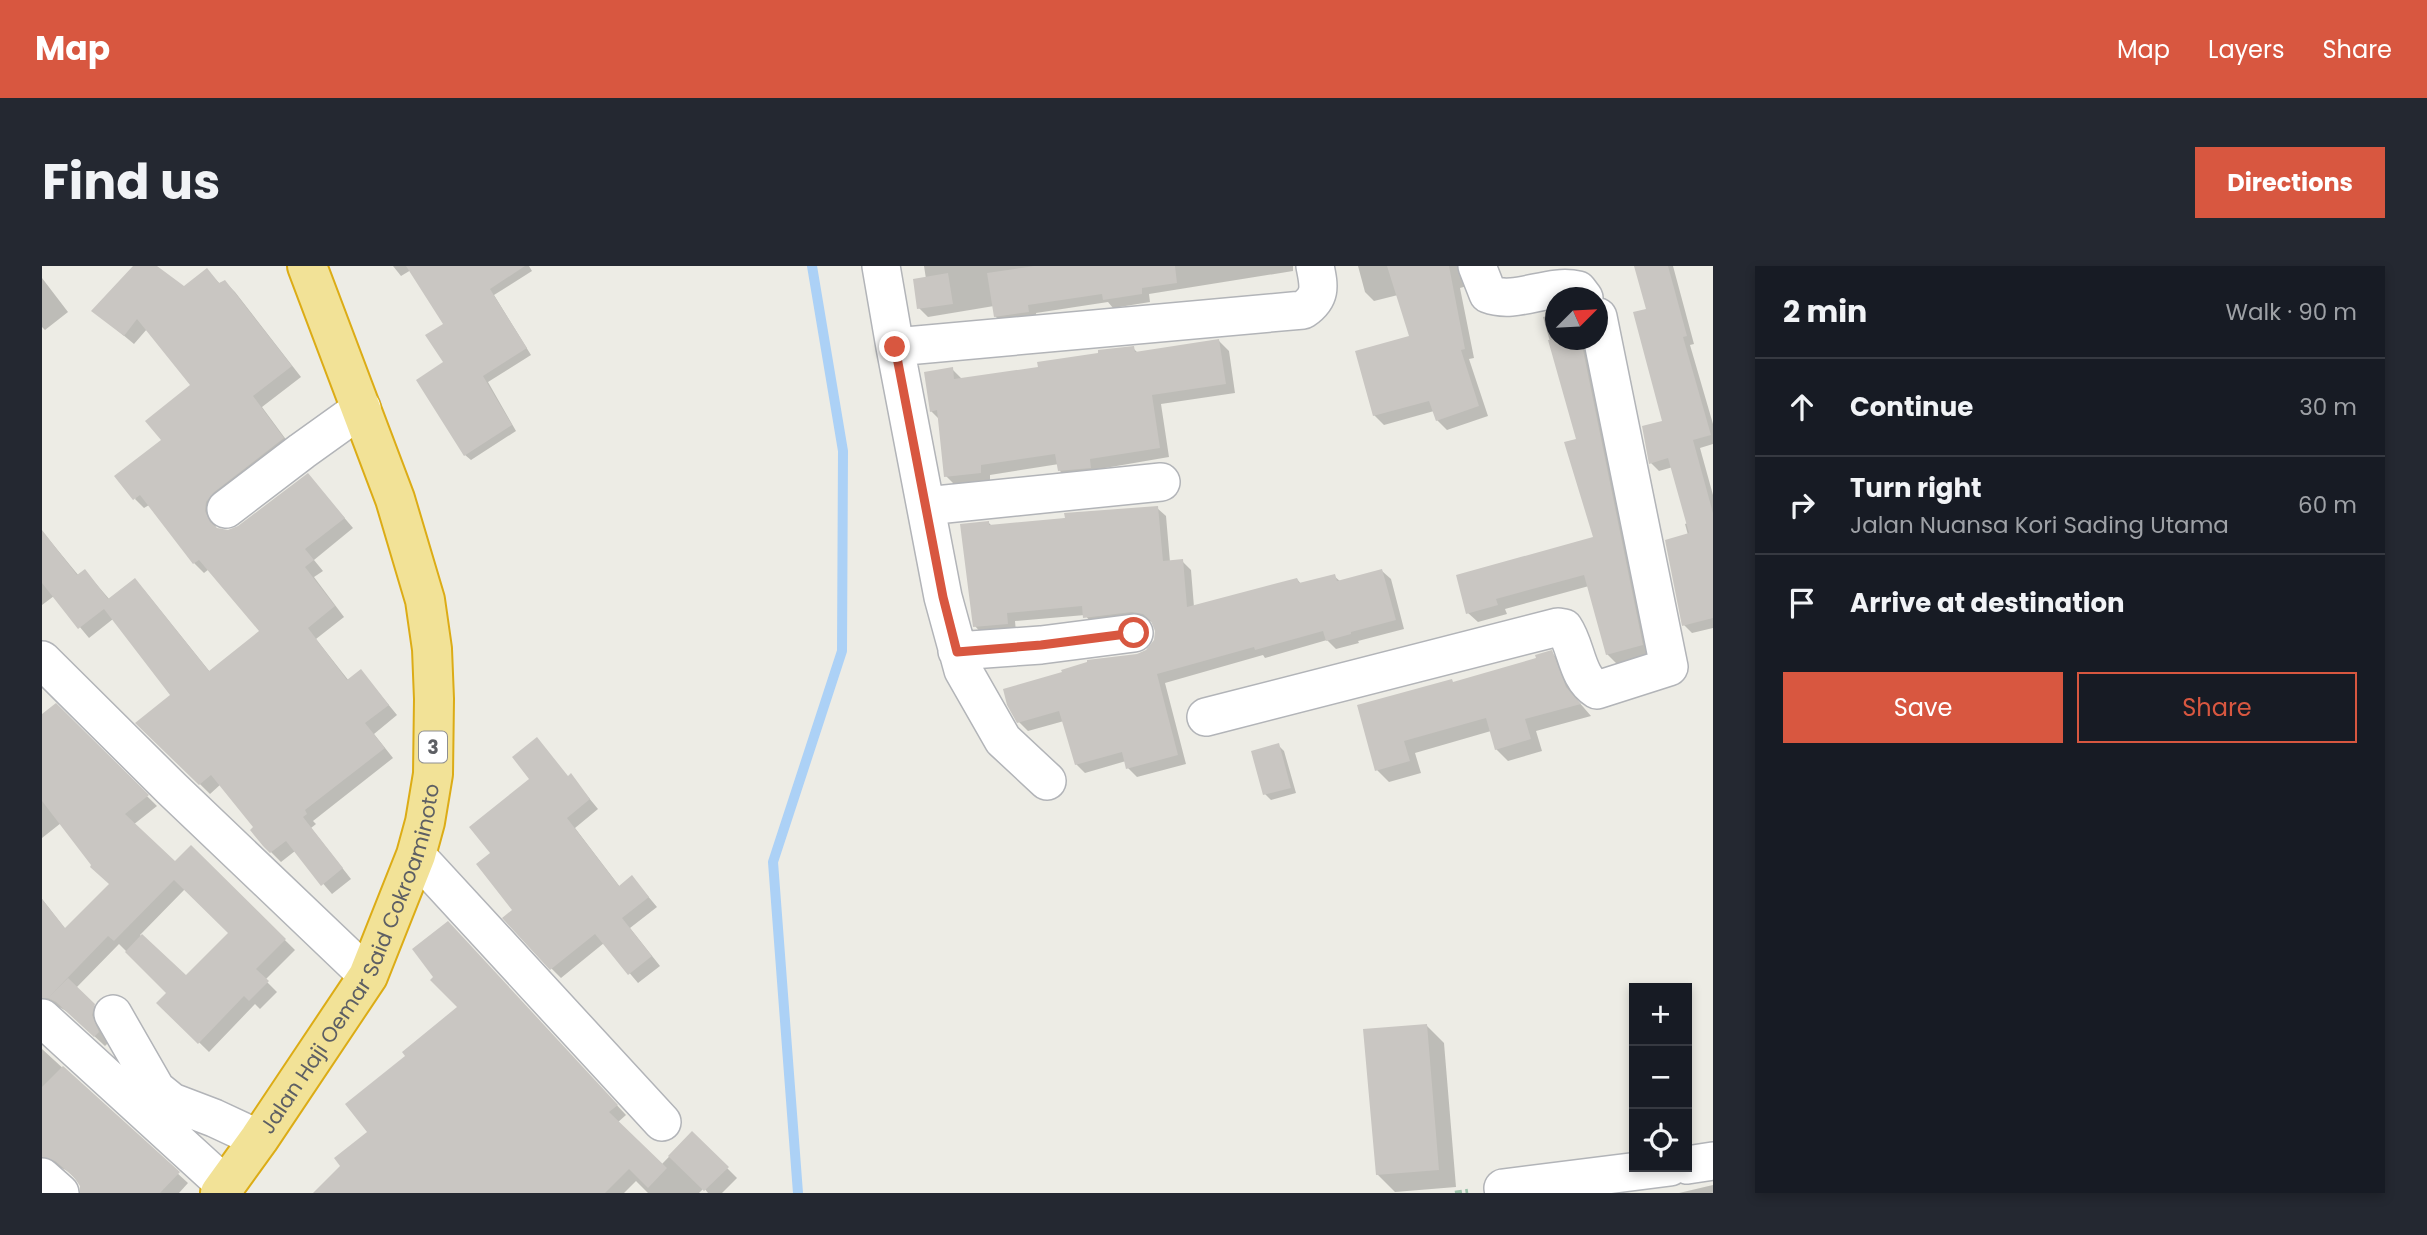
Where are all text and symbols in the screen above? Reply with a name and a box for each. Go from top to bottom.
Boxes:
text: Map [35,25,110,72]
text: Map [2117,33,2170,66]
text: Layers [2208,33,2284,66]
text: Share [2322,33,2392,66]
button: Directions [2195,147,2385,218]
text: Find us [42,148,220,216]
north arrow [1545,287,1608,350]
text: 2 min [1783,290,1867,333]
text: Walk · 90 m [2226,296,2357,328]
route end [879,331,910,362]
icon: ahead [1783,388,1821,426]
text: Continue [1850,389,1973,425]
text: 30 m [2299,391,2357,423]
text: Turn right [1850,470,1982,506]
icon: right [1783,486,1821,524]
text: 60 m [2298,489,2357,521]
text: Jalan Nuansa Kori Sading Utama [1850,509,2229,541]
icon: arrive [1783,584,1821,622]
text: Arrive at destination [1850,585,2125,621]
route start [1118,617,1149,648]
button: Save [1783,672,2063,743]
button: Share [2077,672,2357,743]
road number: 3 [419,732,447,762]
street label: Jalan Haji Oemar Said Cokroaminoto [252,781,446,1139]
map controls [1629,983,1692,1172]
button: + [1629,983,1692,1046]
button: − [1629,1046,1692,1109]
button: locate [1629,1109,1692,1172]

